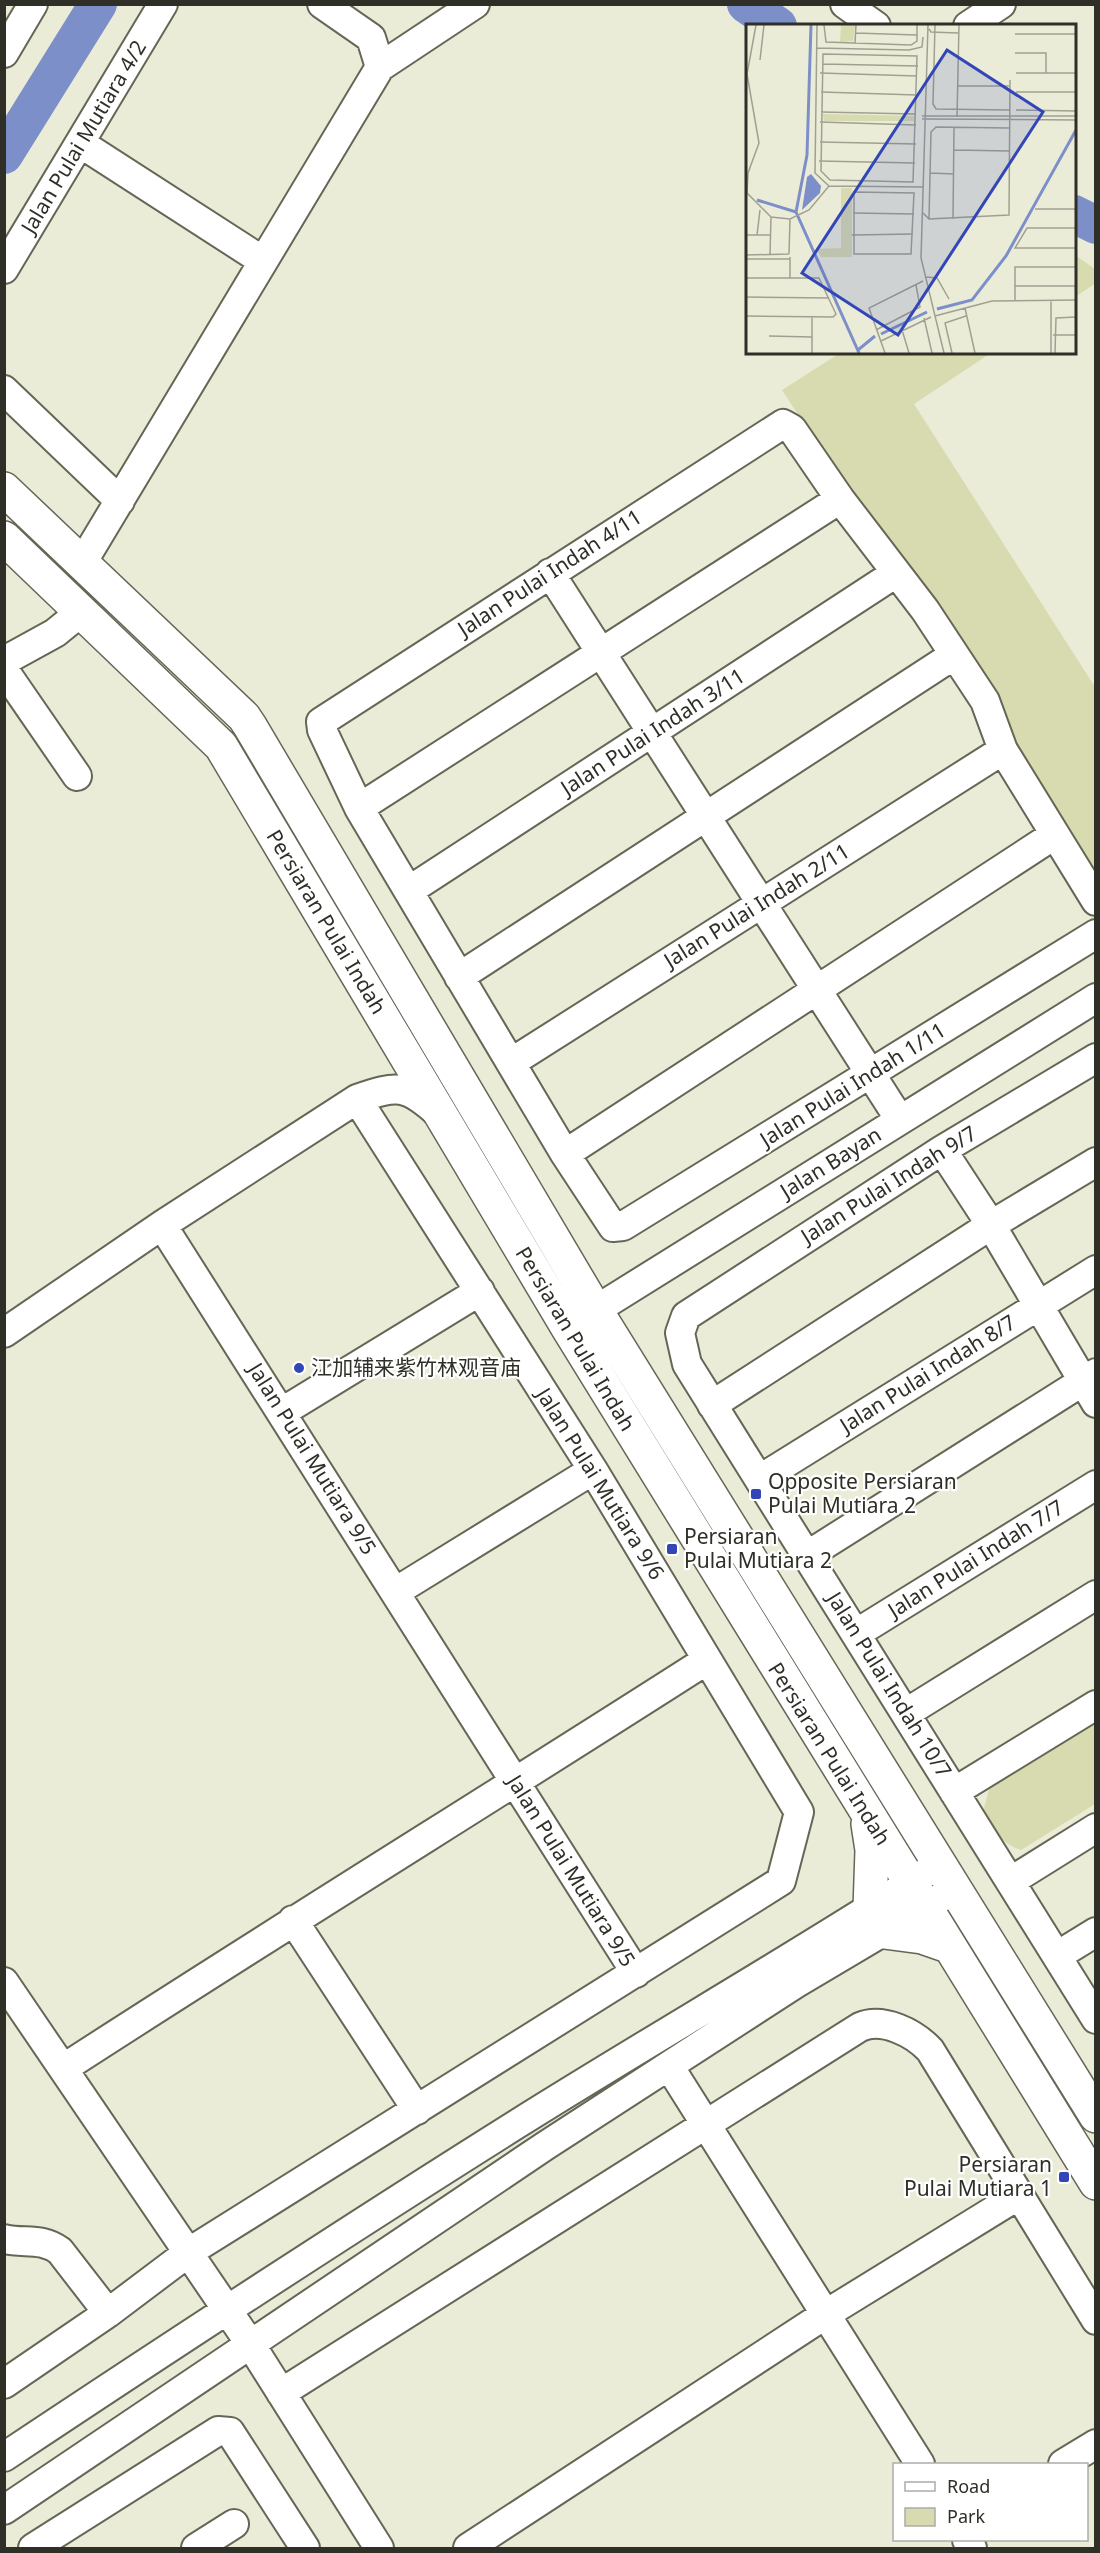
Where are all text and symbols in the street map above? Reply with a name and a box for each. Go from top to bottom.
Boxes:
inset map [746,24,1076,354]
street label: Jalan Pulai Mutiara 4/2 [13,35,152,240]
street label: Jalan Pulai Indah 4/11 [450,502,647,643]
street label: Jalan Pulai Indah 3/11 [553,661,750,802]
street label: Persiaran Pulai Indah [261,824,393,1019]
street label: Jalan Pulai Indah 2/11 [657,837,855,975]
street label: Jalan Pulai Indah 1/11 [753,1016,951,1154]
street label: Jalan Pulai Indah 9/7 [794,1119,982,1251]
street label: Jalan Bayan [773,1120,886,1205]
street label: Persiaran Pulai Indah [510,1241,642,1436]
street label: Jalan Pulai Indah 8/7 [833,1308,1021,1440]
place label: 江加辅来紫竹林观音庙 [311,1353,521,1381]
street label: Jalan Pulai Mutiara 9/5 [241,1356,383,1560]
marker: 江加辅来紫竹林观音庙 [292,1361,306,1375]
street label: Jalan Pulai Mutiara 9/6 [529,1381,671,1585]
place label: Opposite Persiaran Pulai Mutiara 2 [768,1467,957,1519]
marker: Opposite Persiaran Pulai Mutiara 2 [749,1487,763,1501]
street label: Jalan Pulai Indah 7/7 [881,1493,1069,1625]
place label: Persiaran Pulai Mutiara 2 [684,1522,832,1574]
marker: Persiaran Pulai Mutiara 2 [665,1542,679,1556]
street label: Jalan Pulai Indah 10/7 [820,1585,958,1783]
street label: Persiaran Pulai Indah [762,1657,897,1850]
street label: Jalan Pulai Mutiara 9/5 [500,1768,642,1972]
place label: Persiaran Pulai Mutiara 1 [904,2150,1052,2202]
marker: Persiaran Pulai Mutiara 1 [1057,2170,1071,2184]
legend [893,2463,1088,2541]
text: Road [947,2474,990,2498]
text: Park [947,2504,985,2528]

